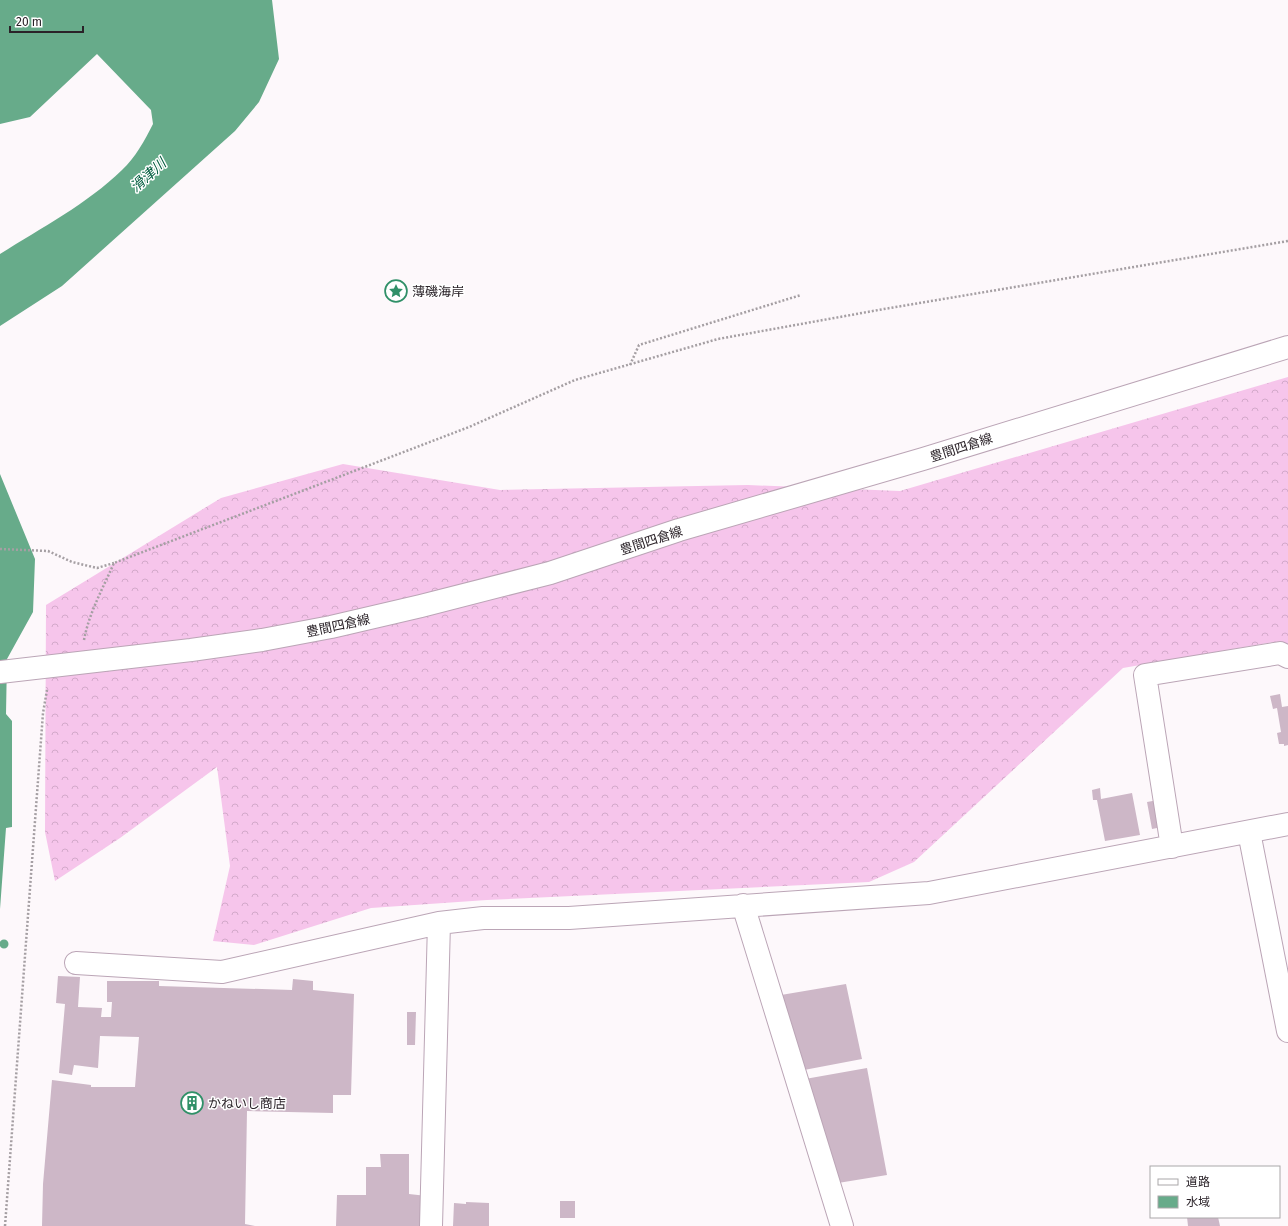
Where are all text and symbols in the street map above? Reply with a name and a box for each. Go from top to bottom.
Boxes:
scale bar [10,8,83,34]
text: 20 m [16,15,42,29]
water label: 滑津川 [127,154,171,196]
place icon: 薄磯海岸 [383,278,409,304]
place label: 薄磯海岸 [412,284,464,299]
street label: 豊間四倉線 [928,430,994,465]
street label: 豊間四倉線 [618,523,684,558]
street label: 豊間四倉線 [305,611,371,640]
building icon: かねいし商店 [179,1090,205,1116]
place label: かねいし商店 [208,1096,286,1111]
legend [1150,1166,1280,1218]
text: 道路 [1186,1175,1210,1189]
text: 水域 [1186,1195,1210,1209]

